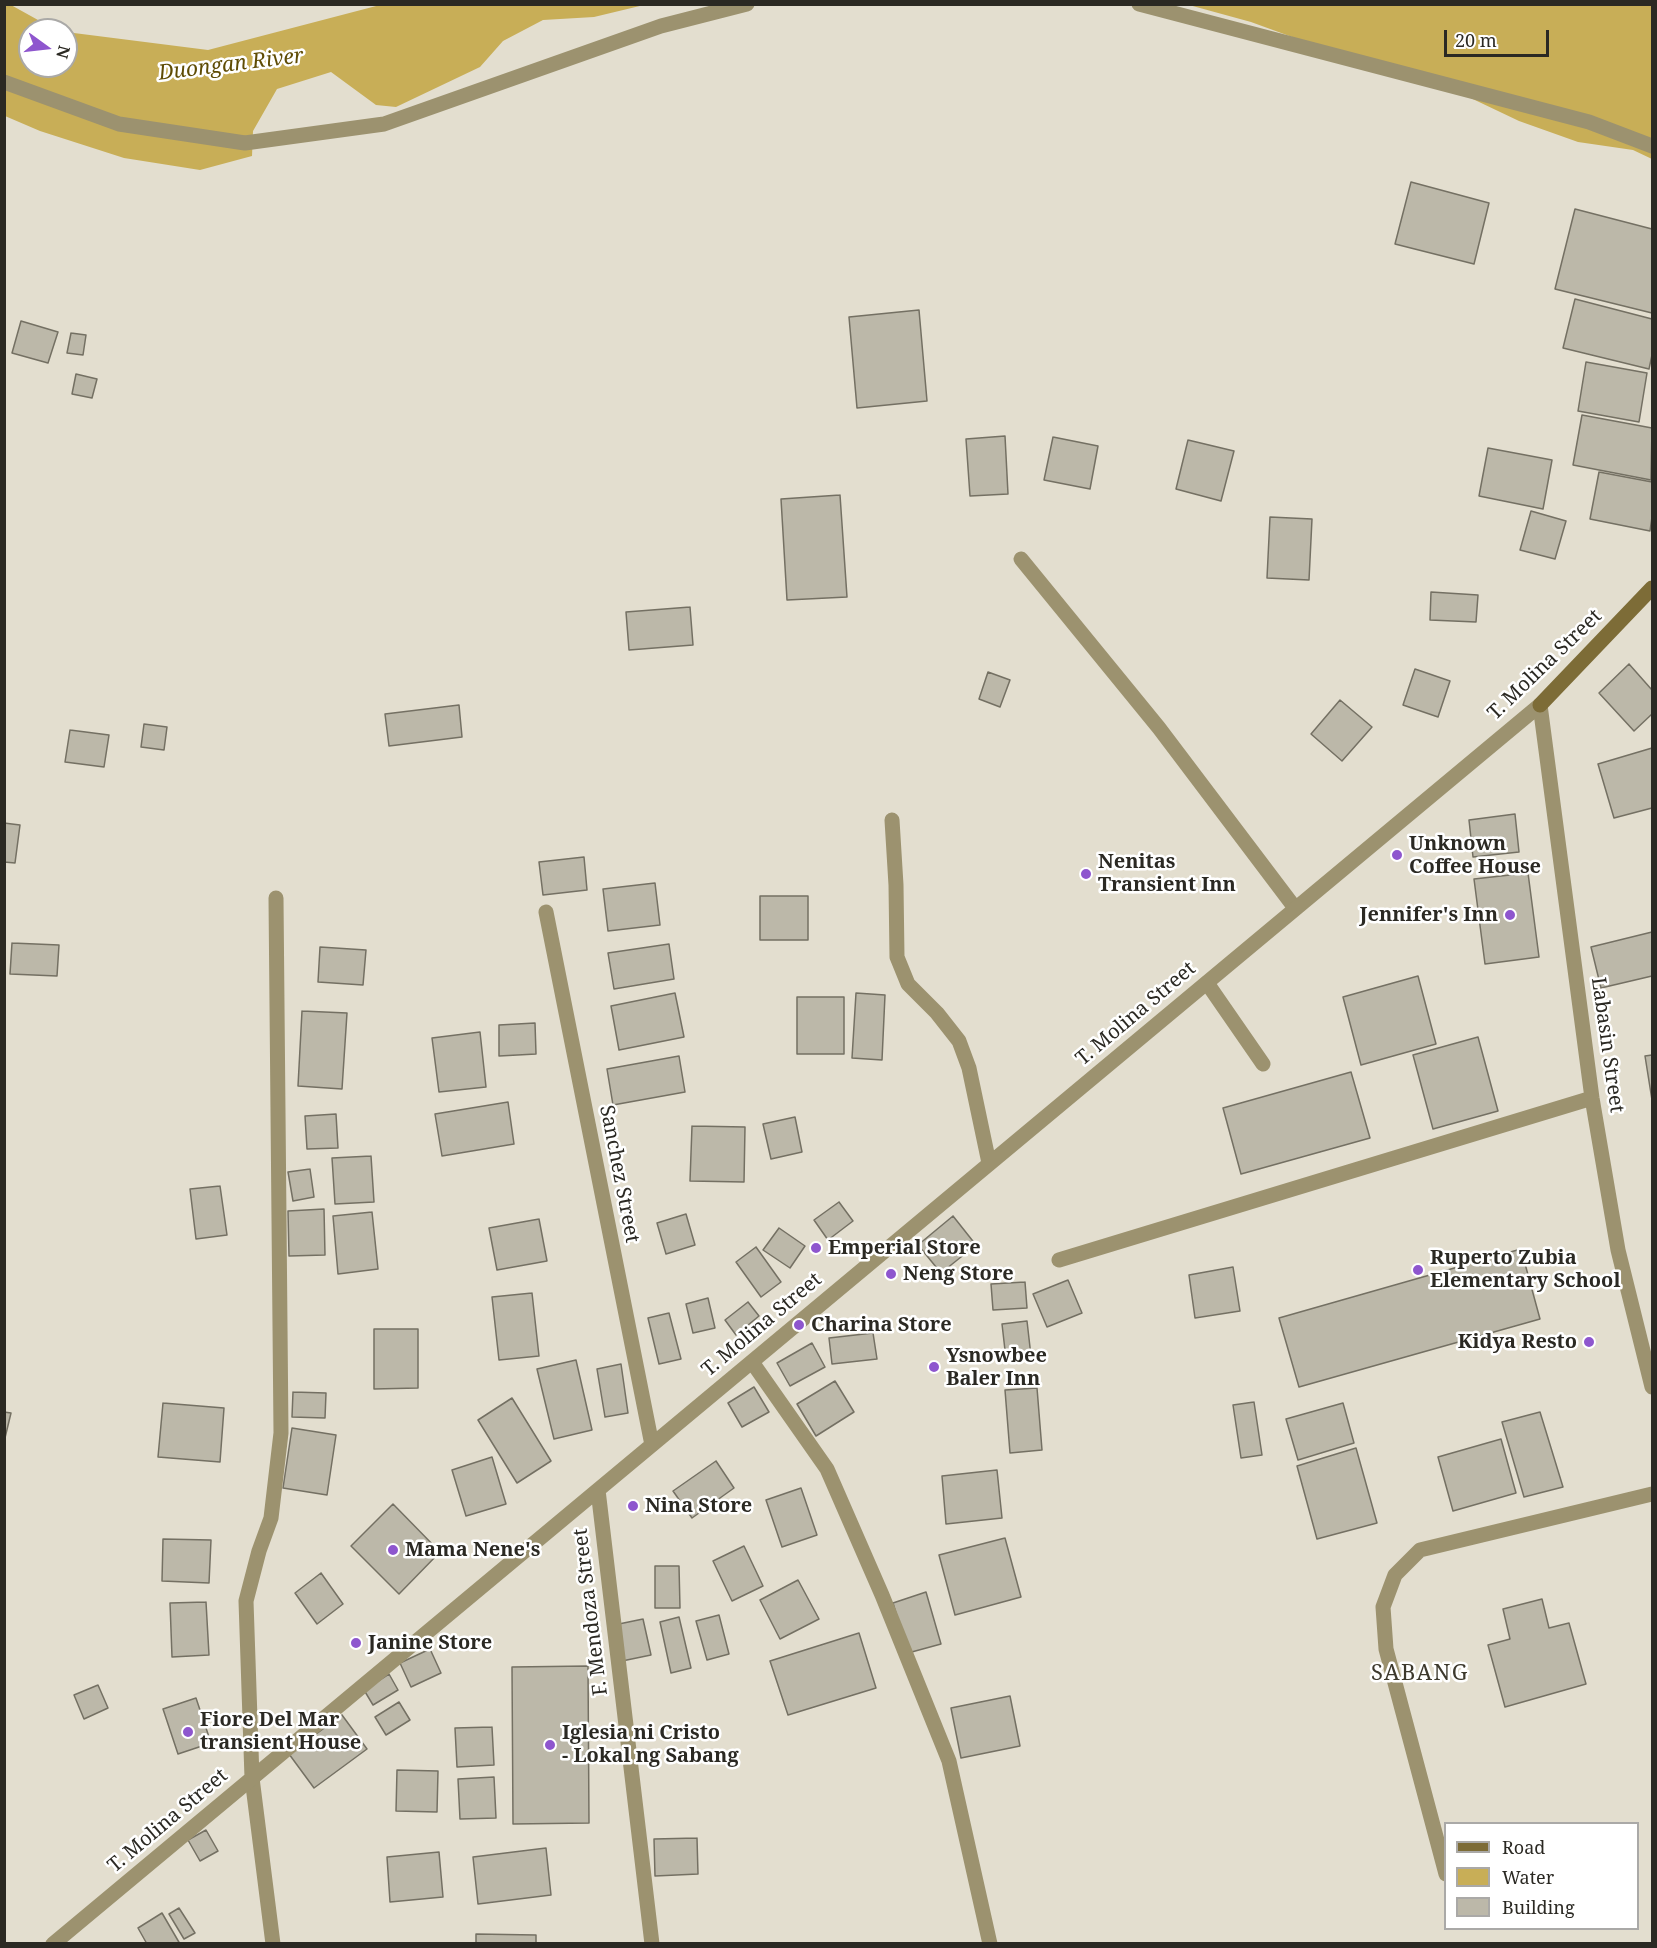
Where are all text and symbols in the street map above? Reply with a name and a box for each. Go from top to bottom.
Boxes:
north arrow [18,18,78,78]
scale bar [1447,18,1552,56]
text: 20 m [1455,28,1497,52]
text: N [51,43,76,61]
water label: Duongan River [157,44,305,86]
street label: T. Molina Street [1483,605,1607,725]
place label: Unknown Coffee House [1409,832,1541,879]
marker: Unknown Coffee House [1390,848,1404,862]
place label: Nenitas Transient Inn [1098,850,1236,897]
marker: Nenitas Transient Inn [1079,867,1093,881]
place label: Jennifer's Inn [1360,903,1498,927]
marker: Jennifer's Inn [1503,908,1517,922]
street label: T. Molina Street [1071,957,1201,1071]
street label: Labasin Street [1586,976,1628,1114]
street label: Sanchez Street [594,1103,644,1245]
place label: Emperial Store [828,1236,981,1260]
marker: Emperial Store [809,1241,823,1255]
place label: Ruperto Zubia Elementary School [1430,1246,1620,1293]
place label: Neng Store [903,1262,1014,1286]
marker: Ruperto Zubia Elementary School [1411,1263,1425,1277]
marker: Neng Store [884,1267,898,1281]
street label: T. Molina Street [697,1268,827,1382]
place label: Charina Store [811,1313,952,1337]
marker: Charina Store [792,1318,806,1332]
place label: Kidya Resto [1458,1330,1577,1354]
marker: Kidya Resto [1582,1335,1596,1349]
place label: Ysnowbee Baler Inn [946,1344,1047,1391]
marker: Ysnowbee Baler Inn [927,1360,941,1374]
place label: Nina Store [645,1494,752,1518]
marker: Nina Store [626,1499,640,1513]
street label: F. Mendoza Street [569,1527,613,1697]
place label: Mama Nene's [405,1538,540,1562]
marker: Mama Nene's [386,1543,400,1557]
place label: Janine Store [368,1631,492,1655]
marker: Janine Store [349,1636,363,1650]
district label: SABANG [1371,1661,1469,1687]
place label: Fiore Del Mar transient House [200,1708,361,1755]
place label: Iglesia ni Cristo - Lokal ng Sabang [562,1721,739,1768]
marker: Fiore Del Mar transient House [181,1725,195,1739]
marker: Iglesia ni Cristo - Lokal ng Sabang [543,1738,557,1752]
street label: T. Molina Street [103,1764,233,1878]
legend [1444,1822,1639,1930]
text: Road [1502,1835,1545,1859]
text: Water [1502,1865,1554,1889]
text: Building [1502,1895,1575,1919]

